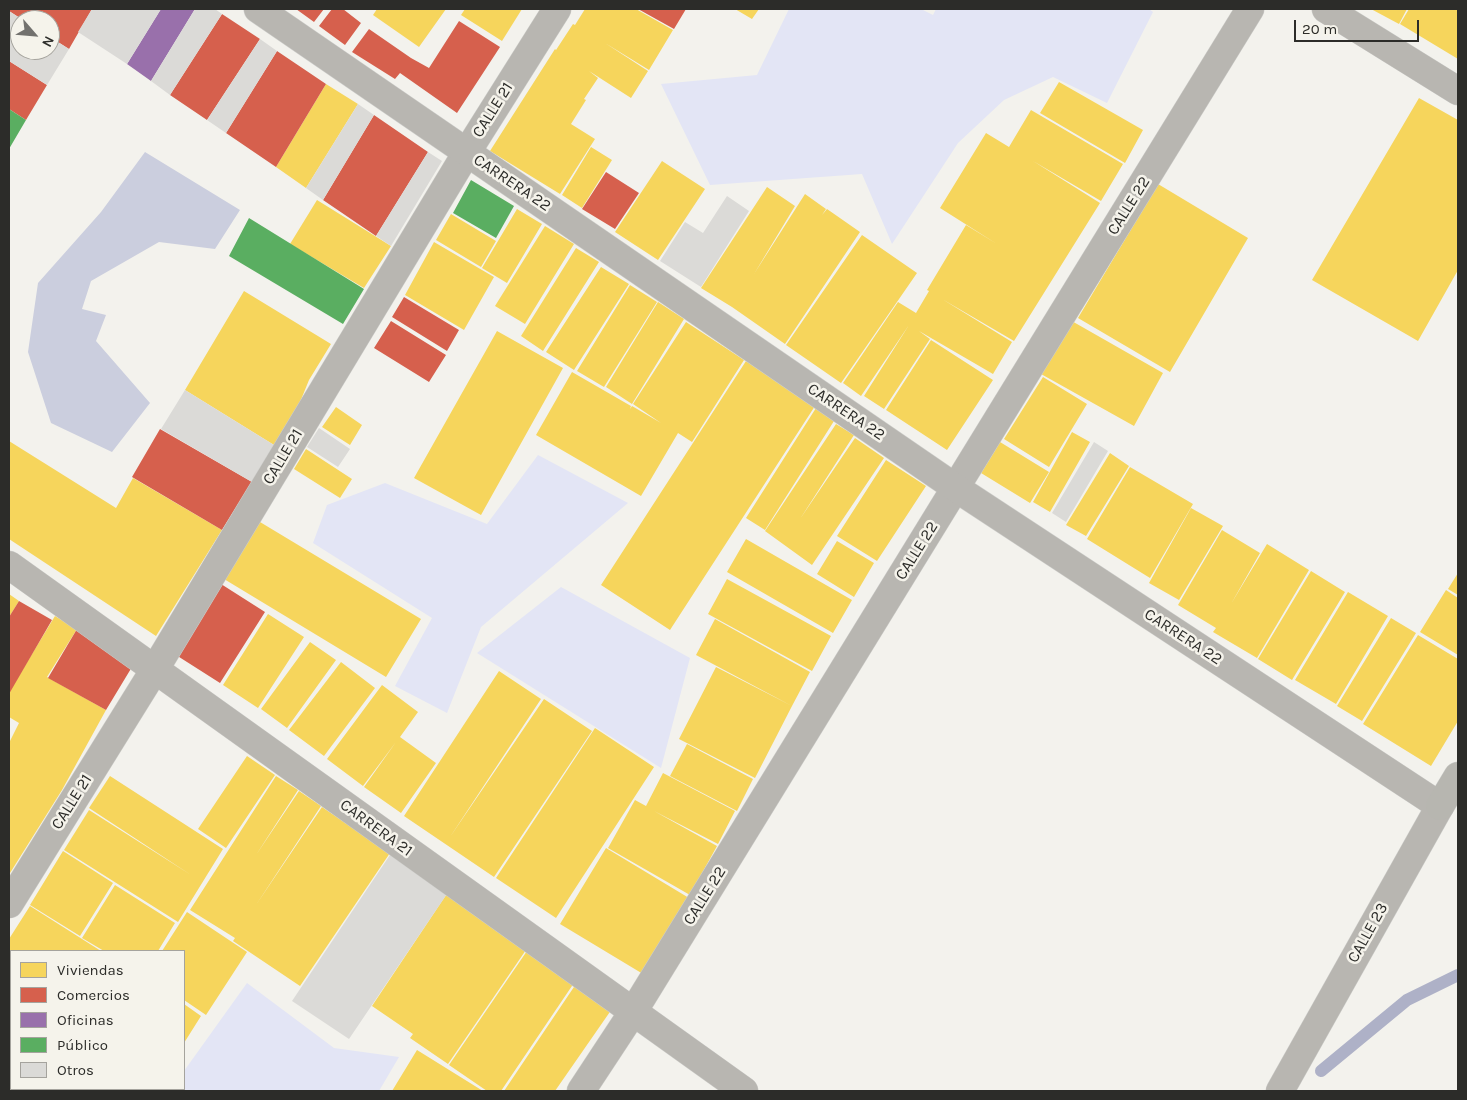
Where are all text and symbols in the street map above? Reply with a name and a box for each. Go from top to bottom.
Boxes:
north arrow [10,10,60,60]
scale bar [1297,10,1422,42]
text: 20 m [1302,20,1337,38]
text: N [38,33,58,50]
street label: CALLE 21 [469,79,517,141]
street label: CARRERA 22 [470,150,554,216]
street label: CALLE 22 [1104,173,1154,239]
street label: CARRERA 22 [804,379,888,445]
street label: CALLE 21 [259,426,307,488]
street label: CALLE 22 [892,518,942,584]
street label: CARRERA 22 [1140,605,1226,669]
street label: CALLE 21 [48,771,96,833]
street label: CARRERA 21 [336,795,416,861]
street label: CALLE 22 [680,863,730,929]
street label: CALLE 23 [1344,900,1392,966]
legend [10,950,185,1090]
text: Viviendas [57,961,124,979]
text: Comercios [57,986,130,1004]
text: Oficinas [57,1011,114,1029]
text: Público [57,1036,108,1054]
text: Otros [57,1061,94,1079]

